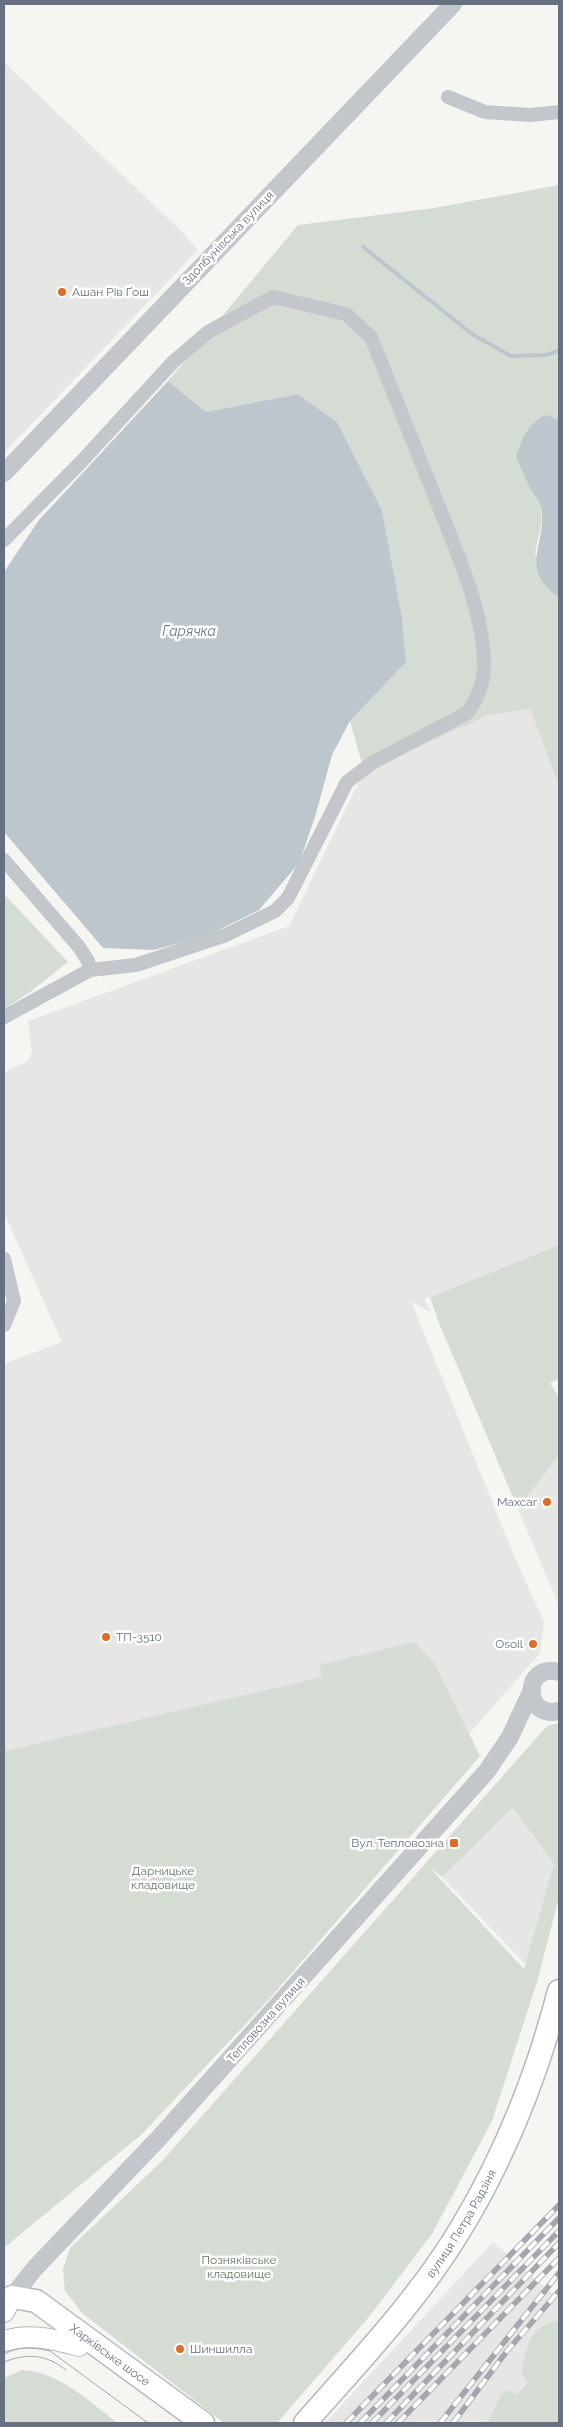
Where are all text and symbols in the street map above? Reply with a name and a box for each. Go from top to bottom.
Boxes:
street label: Здолбунівська вулиця [179,188,277,288]
place label: Ашан Рів Ґош [72,285,149,299]
marker: Ашан Рів Ґош [56,286,68,298]
water label: Гарячка [162,623,216,639]
place label: Maxcar [497,1495,538,1509]
marker: Maxcar [541,1496,553,1508]
place label: ТП-3510 [116,1630,162,1644]
marker: ТП-3510 [100,1631,112,1643]
place label: Osoil [495,1637,524,1651]
marker: Osoil [527,1638,539,1650]
place label: Вул. Тепловозна [351,1836,444,1850]
marker: Вул. Тепловозна [448,1837,460,1849]
park label: Дарницьке кладовище [131,1864,195,1892]
street label: Тепловозна вулиця [224,1975,308,2065]
street label: вулиця Петра Радзіня [423,2167,499,2280]
park label: Позняківське кладовище [201,2253,277,2281]
street label: Харківське шосе [67,2321,153,2389]
place label: Шиншилла [190,2342,252,2356]
marker: Шиншилла [174,2343,186,2355]

